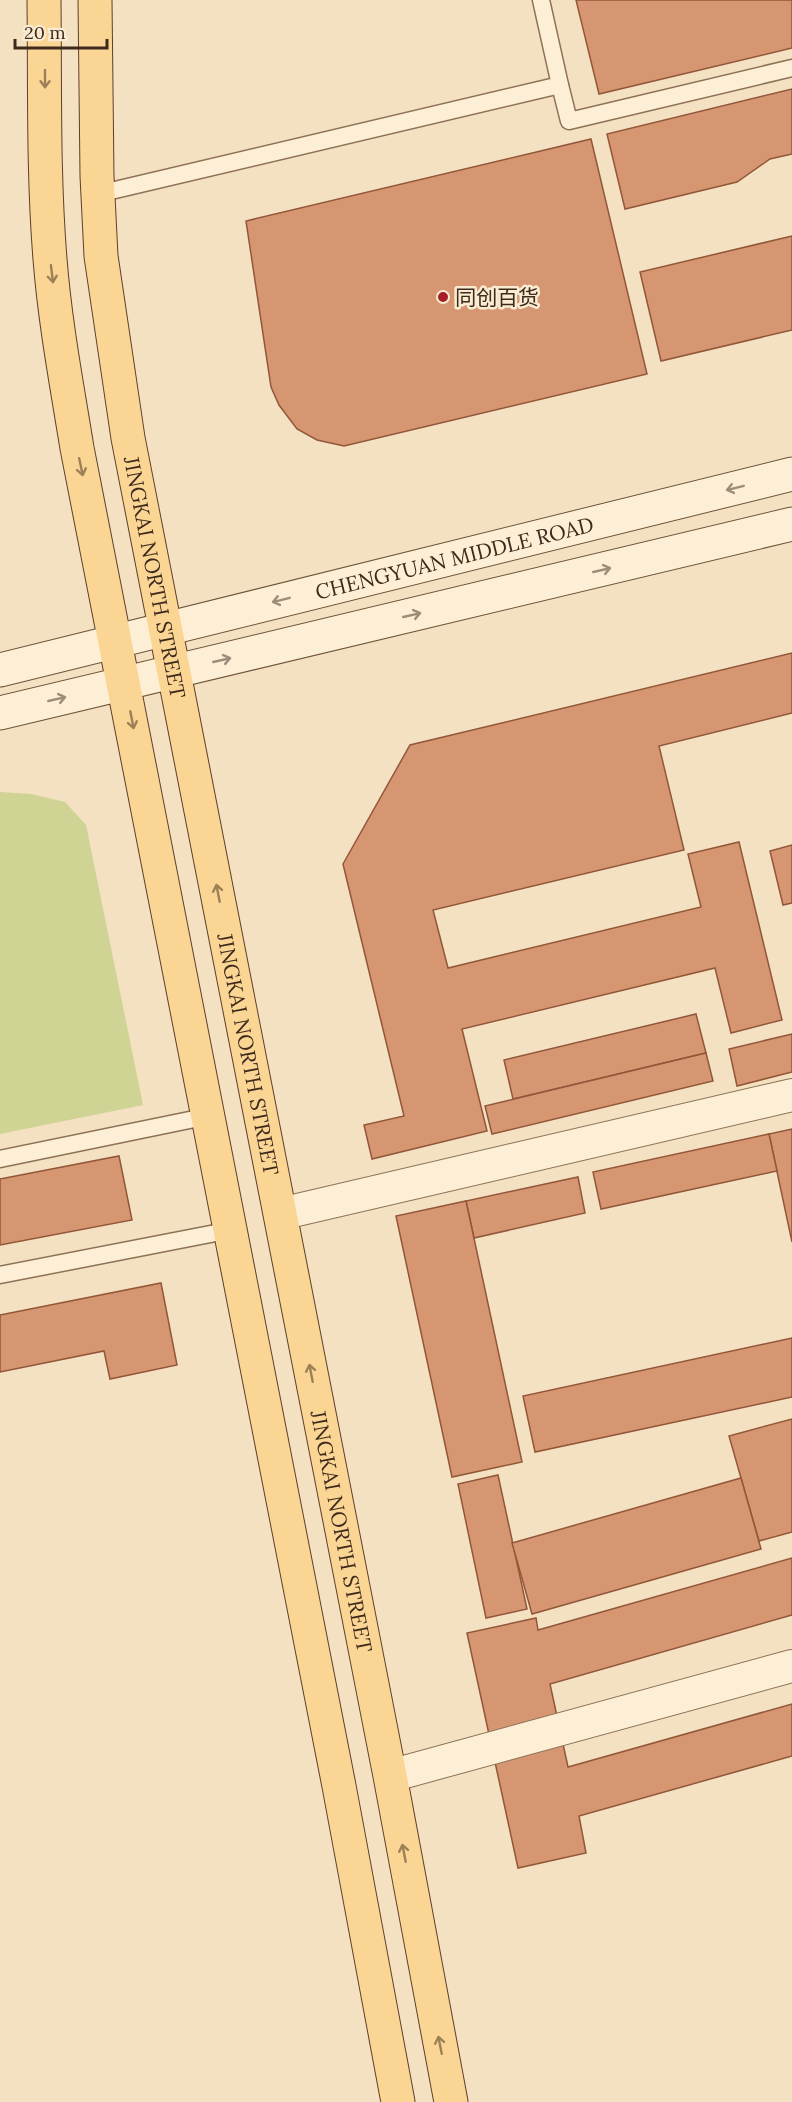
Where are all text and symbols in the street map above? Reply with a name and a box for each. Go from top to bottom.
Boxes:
scale bar [15,12,106,50]
text: 20 m [24,21,66,44]
one-way arrow [39,69,51,89]
one-way arrow [46,264,57,284]
place label: 同创百货 [455,284,539,311]
marker: 同创百货 [436,290,450,304]
street label: JINGKAI NORTH STREET [118,453,192,701]
one-way arrow [76,457,87,476]
one-way arrow [726,483,745,495]
street label: CHENGYUAN MIDDLE ROAD [312,510,596,605]
one-way arrow [592,563,611,575]
one-way arrow [272,595,291,607]
one-way arrow [402,609,421,620]
one-way arrow [212,654,231,666]
one-way arrow [47,693,66,705]
one-way arrow [127,710,138,729]
one-way arrow [212,883,223,903]
street label: JINGKAI NORTH STREET [212,930,286,1177]
one-way arrow [305,1363,316,1383]
street label: JINGKAI NORTH STREET [305,1407,379,1654]
one-way arrow [398,1844,409,1863]
one-way arrow [434,2035,445,2055]

